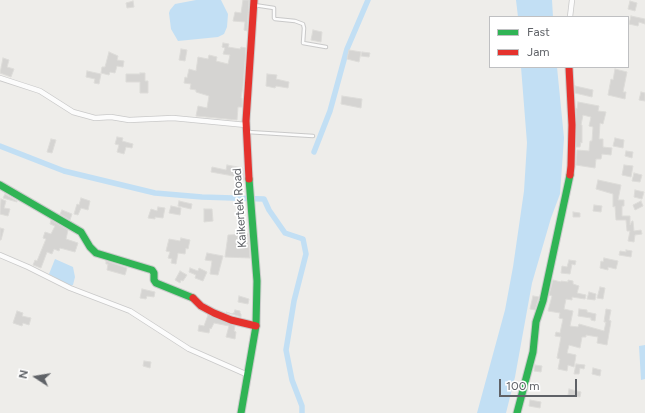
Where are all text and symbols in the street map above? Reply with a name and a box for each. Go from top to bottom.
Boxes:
legend [489,16,629,68]
text: Fast [527,25,550,39]
text: Jam [527,45,550,59]
street label: Kaikertek Road [230,168,250,248]
north arrow [16,357,56,397]
text: N [17,369,31,380]
scale bar [501,371,579,397]
text: 100 m [506,379,540,393]

